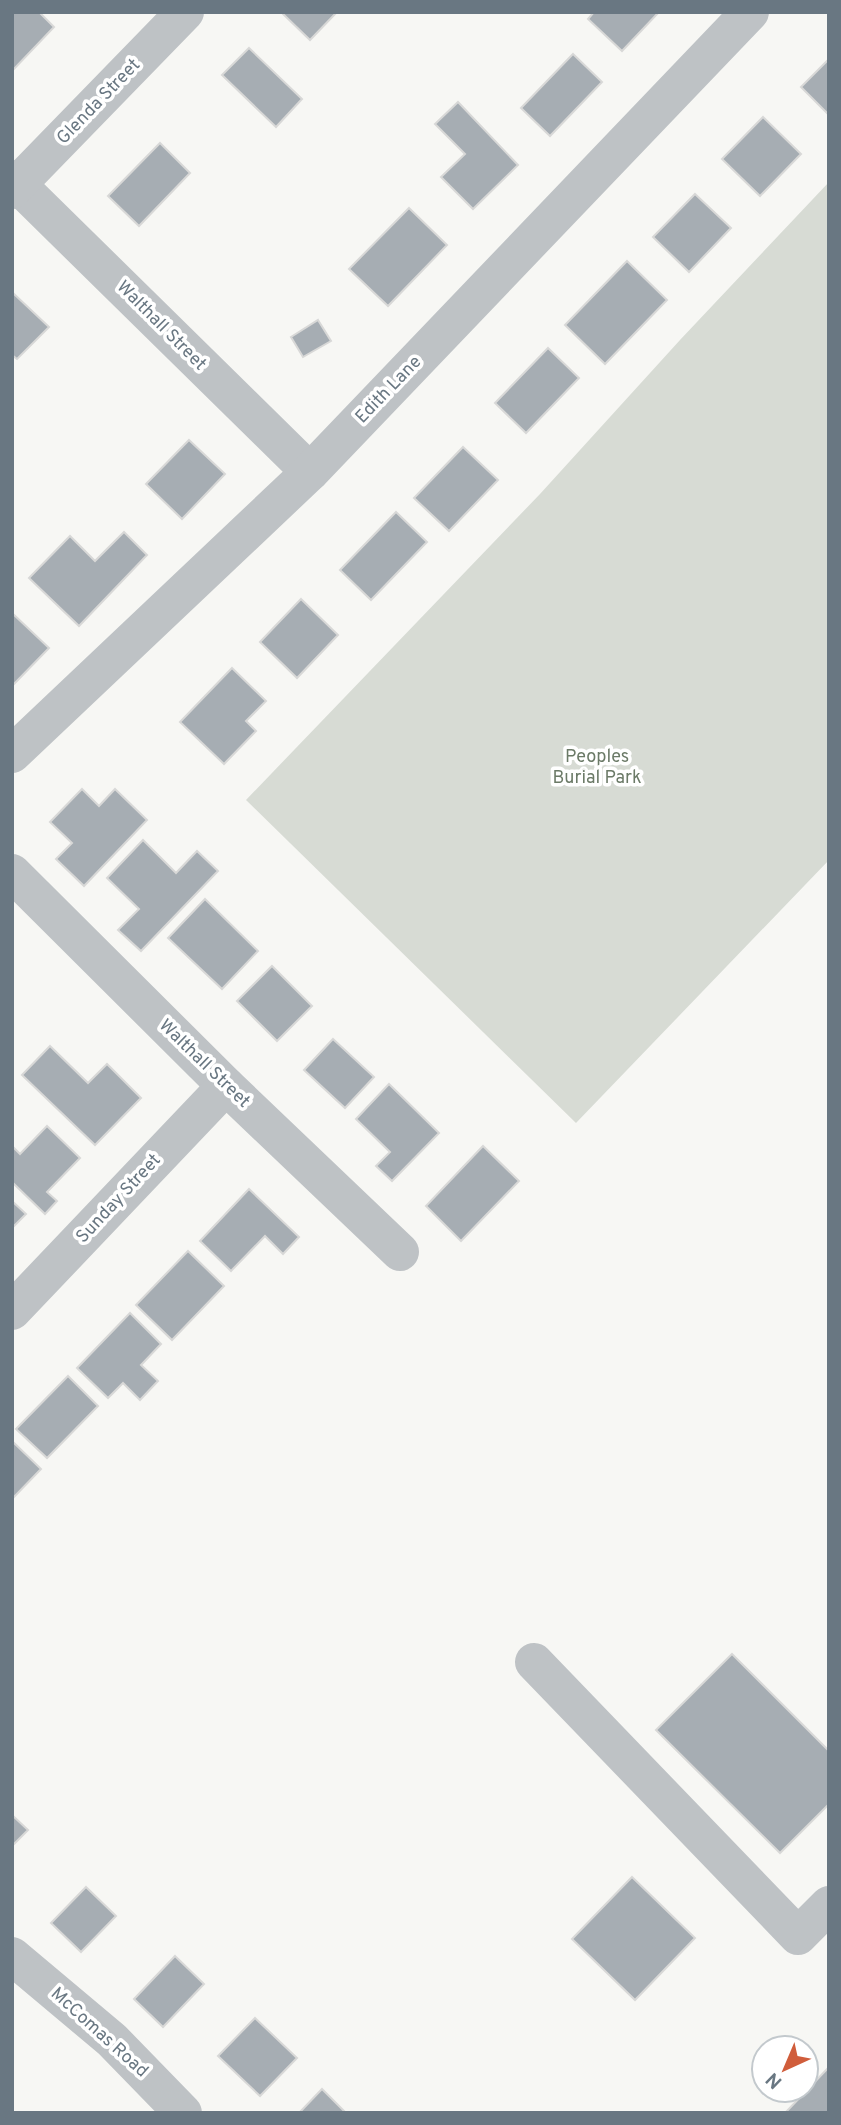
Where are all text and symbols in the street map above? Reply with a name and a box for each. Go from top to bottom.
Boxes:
street label: Glenda Street [52,54,146,150]
street label: Walthall Street [111,276,211,376]
street label: Edith Lane [351,351,427,429]
park label: Peoples Burial Park [552,746,642,790]
street label: Walthall Street [153,1015,255,1113]
street label: Sunday Street [72,1149,166,1249]
street label: McComas Road [45,1983,153,2083]
north arrow [750,2034,820,2104]
text: N [761,2066,788,2093]

